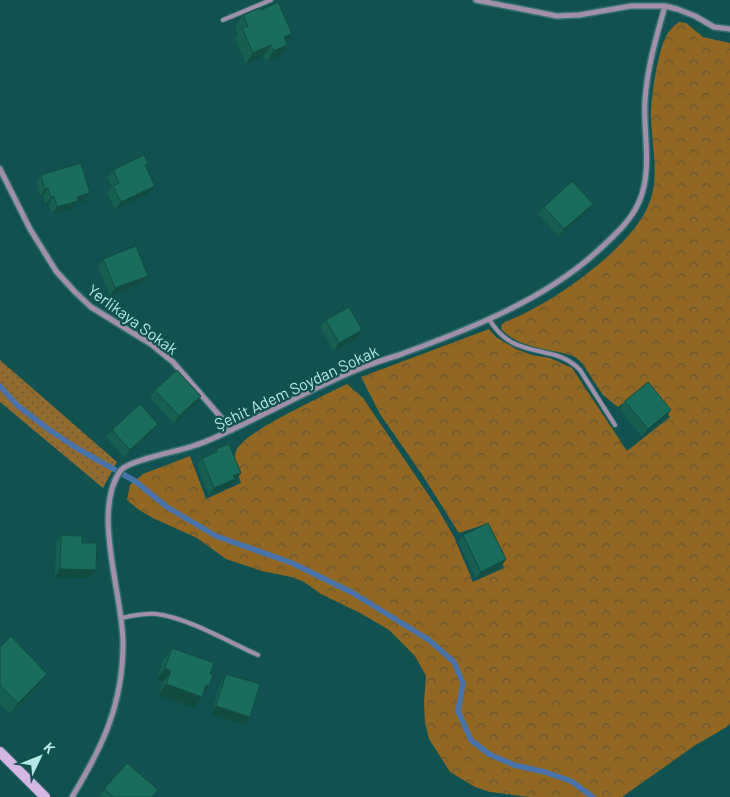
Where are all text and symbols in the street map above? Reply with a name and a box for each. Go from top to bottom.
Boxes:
street label: Yerlikaya Sokak [84,280,182,358]
street label: Şehit Adem Soydan Sokak [211,341,381,433]
north arrow [15,732,65,782]
text: K [41,739,59,757]

